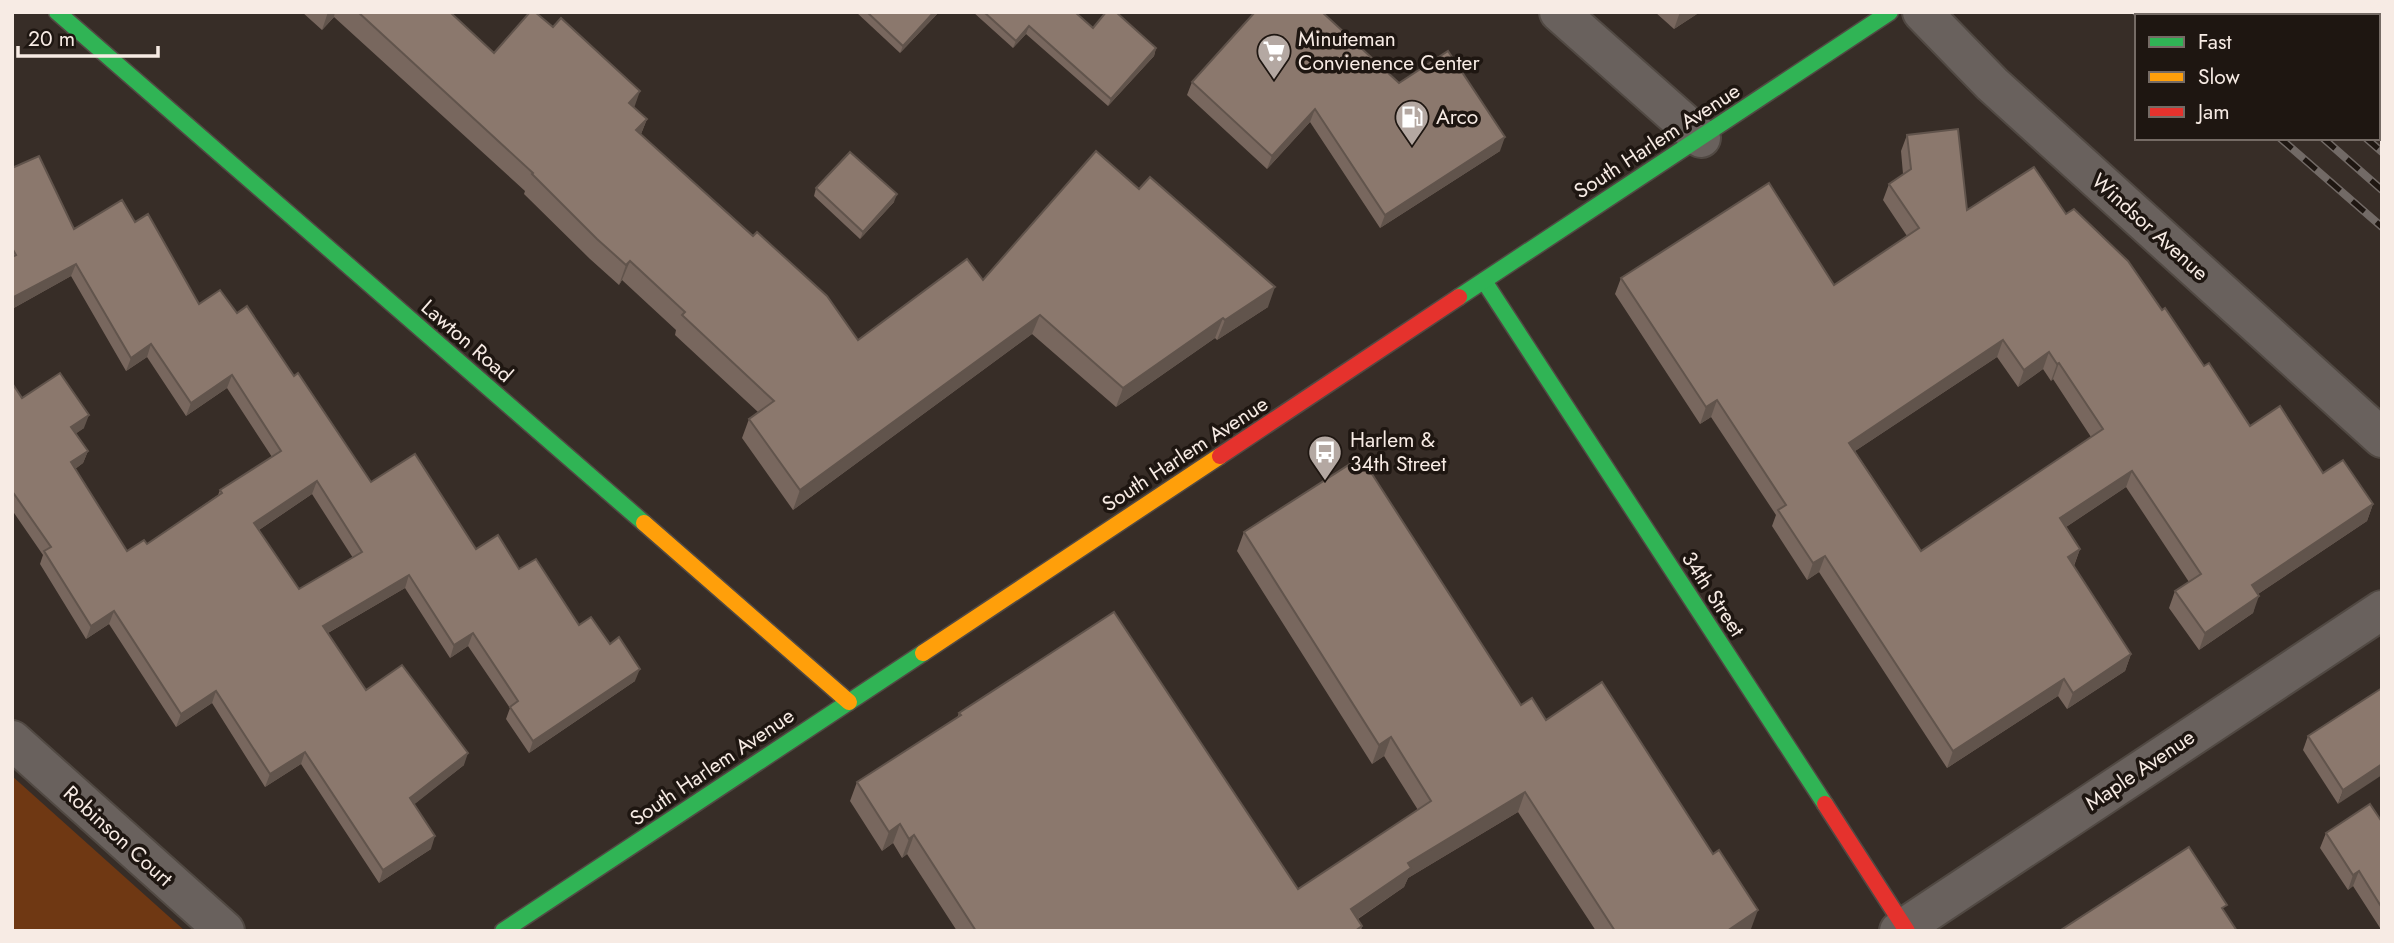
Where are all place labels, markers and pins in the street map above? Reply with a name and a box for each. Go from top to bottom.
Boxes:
place label: Minuteman Convienence Center [1298,24,1480,78]
supermarket icon: Minuteman Convienence Center [1255,32,1293,81]
fuel station icon: Arco [1393,98,1431,147]
place label: Arco [1436,102,1478,132]
place label: Harlem & 34th Street [1350,425,1446,479]
bus stop icon: Harlem & 34th Street [1306,433,1344,482]

